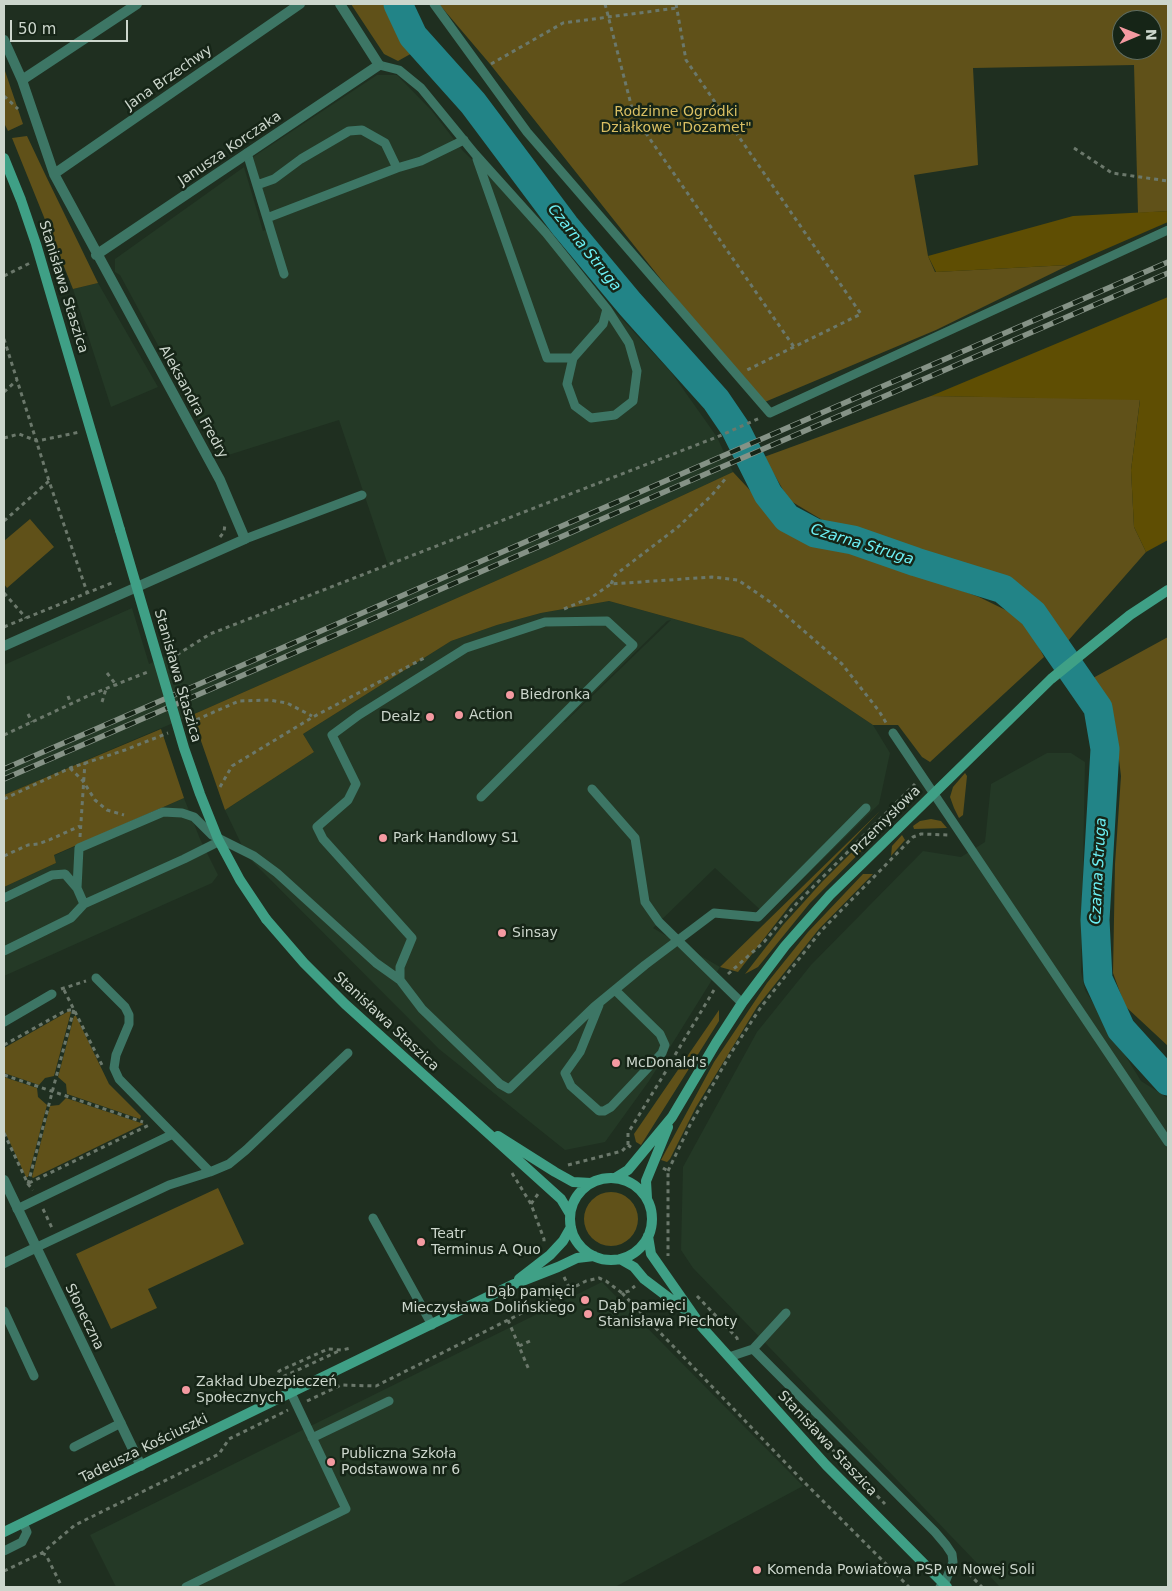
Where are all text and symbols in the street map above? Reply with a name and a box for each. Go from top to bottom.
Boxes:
scale bar [12,10,130,42]
north arrow [1112,10,1162,60]
text: 50 m [18,20,56,38]
text: N [1143,29,1159,41]
street label: Jana Brzechwy [122,42,216,114]
park label: Rodzinne Ogródki Działkowe "Dozamet" [600,104,752,136]
street label: Janusza Korczaka [175,108,285,190]
water label: Czarna Struga [543,201,625,295]
street label: Stanisława Staszica [35,219,91,355]
street label: Aleksandra Fredry [155,343,231,461]
water label: Czarna Struga [808,521,916,569]
street label: Stanisława Staszica [150,607,204,745]
place label: Biedronka [520,687,590,703]
marker: Biedronka [504,689,516,701]
place label: Action [469,707,513,723]
place label: Dealz [381,709,420,725]
marker: Action [453,709,465,721]
marker: Dealz [424,711,436,723]
street label: Przemysłowa [848,783,924,859]
water label: Czarna Struga [1087,817,1111,925]
place label: Park Handlowy S1 [393,830,519,846]
marker: Park Handlowy S1 [377,832,389,844]
place label: Sinsay [512,925,558,941]
marker: Sinsay [496,927,508,939]
street label: Stanisława Staszica [330,969,442,1075]
place label: McDonald's [626,1055,706,1071]
marker: McDonald's [610,1057,622,1069]
place label: Teatr Terminus A Quo [431,1226,541,1258]
marker: Teatr Terminus A Quo [415,1236,427,1248]
street label: Słoneczna [61,1281,107,1353]
place label: Dąb pamięci Mieczysława Dolińskiego [401,1284,575,1316]
marker: Dąb pamięci Mieczysława Dolińskiego [579,1294,591,1306]
place label: Dąb pamięci Stanisława Piechoty [598,1298,738,1330]
marker: Dąb pamięci Stanisława Piechoty [582,1308,594,1320]
place label: Zakład Ubezpieczeń Społecznych [196,1374,337,1406]
marker: Zakład Ubezpieczeń Społecznych [180,1384,192,1396]
street label: Stanisława Staszica [774,1388,880,1500]
street label: Tadeusza Kościuszki [77,1411,211,1487]
place label: Publiczna Szkoła Podstawowa nr 6 [341,1446,460,1478]
marker: Publiczna Szkoła Podstawowa nr 6 [325,1456,337,1468]
place label: Komenda Powiatowa PSP w Nowej Soli [767,1562,1035,1578]
marker: Komenda Powiatowa PSP w Nowej Soli [751,1564,763,1576]

